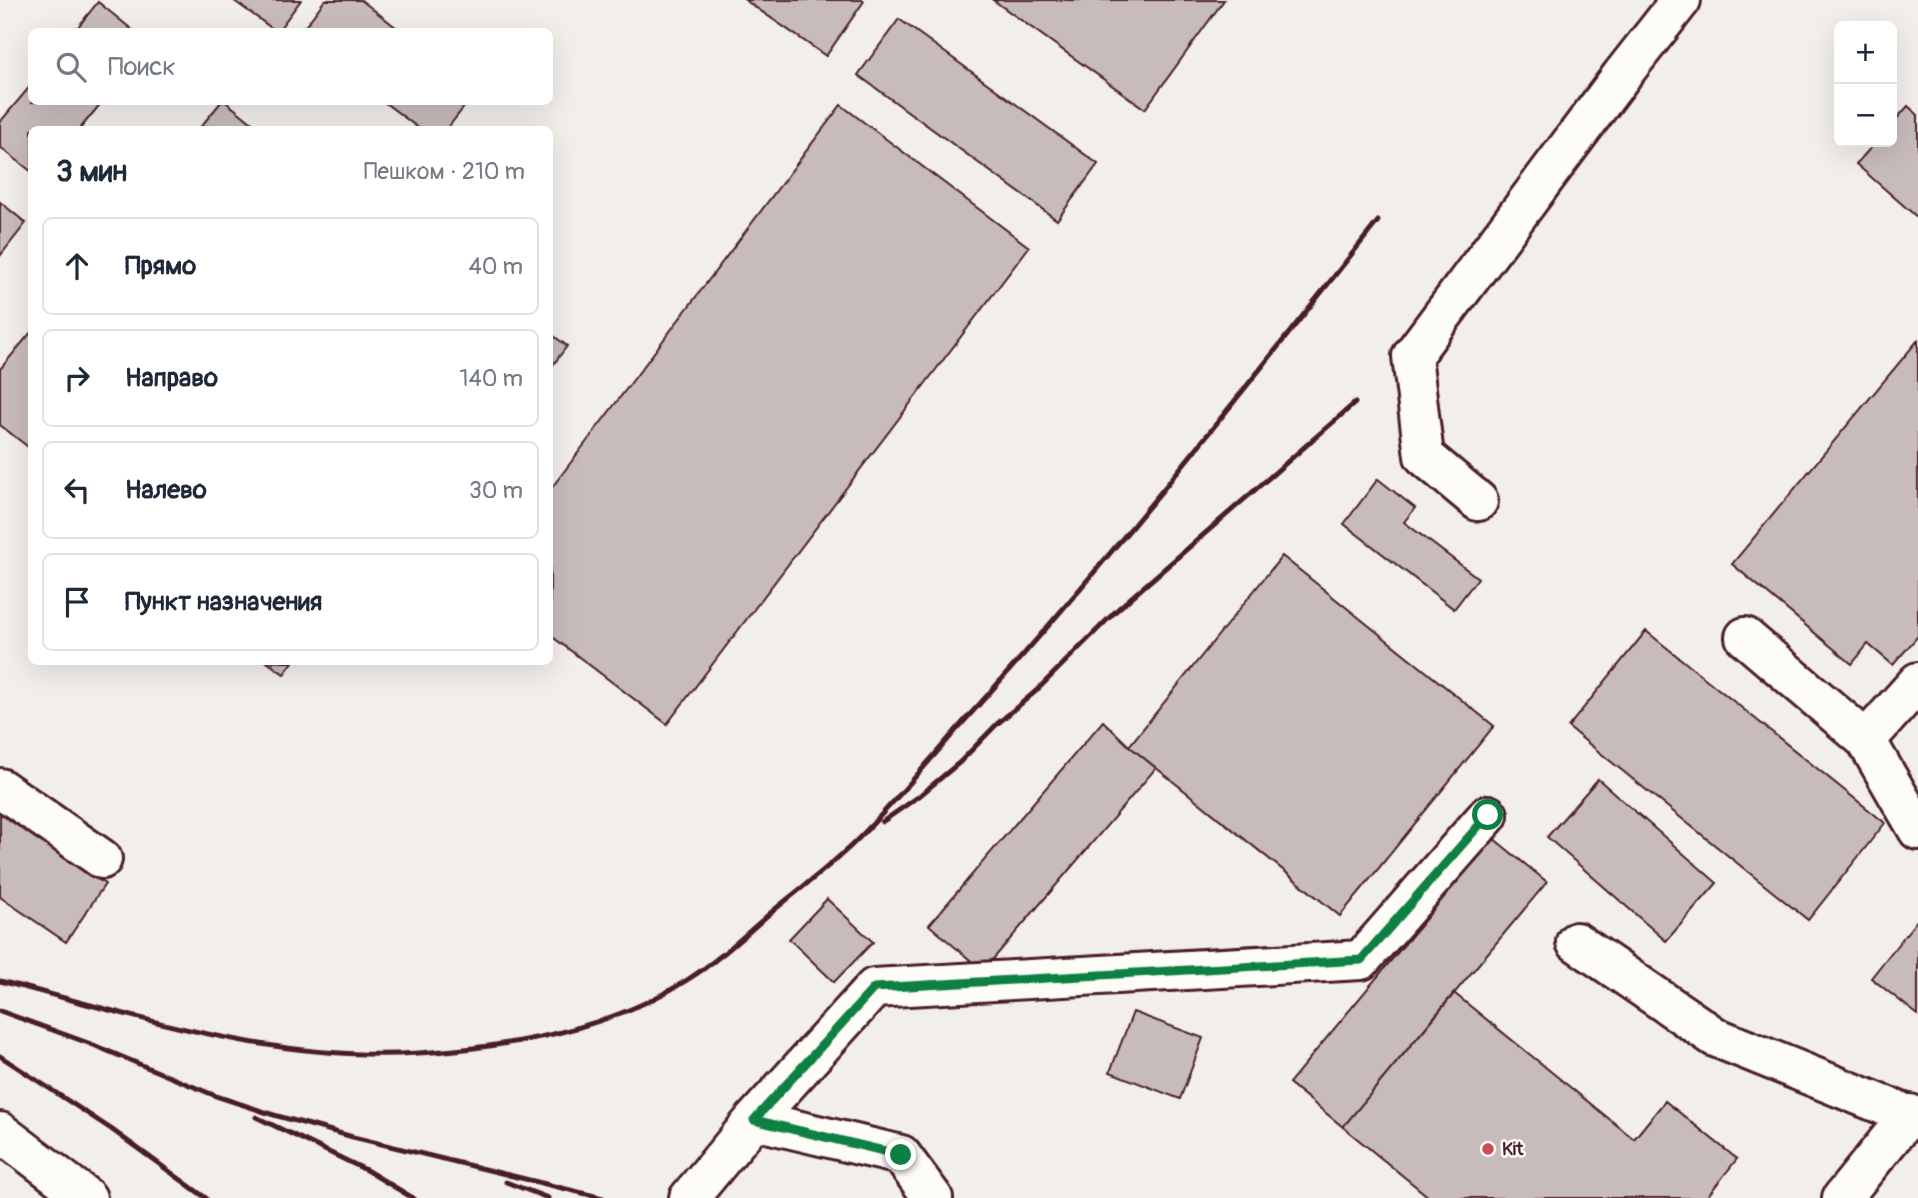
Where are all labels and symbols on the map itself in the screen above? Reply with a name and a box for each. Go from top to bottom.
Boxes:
route start [1472,799,1503,830]
place label: Kit [1502,1138,1524,1161]
route end [885,1139,916,1170]
marker: Kit [1480,1141,1496,1157]

